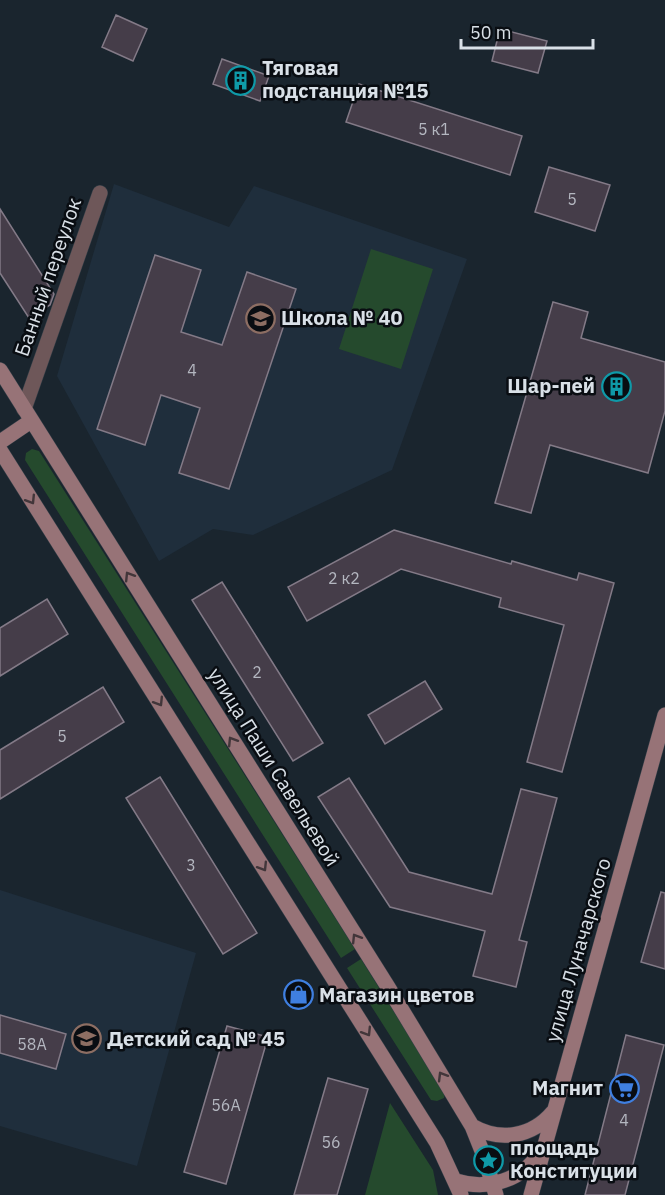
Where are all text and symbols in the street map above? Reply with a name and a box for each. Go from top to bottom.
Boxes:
scale bar [461,12,593,50]
text: 50 m [470,21,512,44]
place label: Тяговая подстанция №15 [262,54,429,104]
building icon: Тяговая подстанция №15 [225,64,257,96]
house number: 5 к1 [418,119,450,139]
house number: 5 [567,189,577,209]
street label: Банный переулок [8,194,87,360]
school or university icon: Школа № 40 [244,302,276,334]
place label: Школа № 40 [281,304,403,331]
house number: 4 [187,360,197,380]
building icon: Шар-пей [600,370,632,402]
place label: Шар-пей [507,372,595,399]
one-way arrow [24,493,35,504]
house number: 2 к2 [328,568,360,588]
one-way arrow [124,572,136,582]
street label: улица Паши Савельевой [202,662,347,871]
house number: 2 [252,662,262,682]
one-way arrow [151,696,163,706]
house number: 5 [57,726,67,746]
one-way arrow [228,737,240,747]
house number: 3 [186,855,196,875]
street label: улица Луначарского [538,855,617,1045]
one-way arrow [256,860,267,871]
one-way arrow [352,934,364,944]
shop icon: Магазин цветов [282,979,314,1011]
place label: Магазин цветов [319,981,475,1008]
school or university icon: Детский сад № 45 [70,1023,102,1055]
place label: Детский сад № 45 [107,1025,285,1052]
one-way arrow [360,1025,371,1036]
house number: 58А [17,1034,47,1054]
one-way arrow [437,1072,449,1082]
supermarket icon: Магнит [608,1072,640,1104]
place label: Магнит [532,1074,603,1101]
house number: 56А [211,1095,241,1115]
house number: 4 [619,1110,629,1130]
house number: 56 [321,1132,341,1152]
place label: площадь Конституции [510,1134,637,1184]
place icon: площадь Конституции [473,1144,505,1176]

